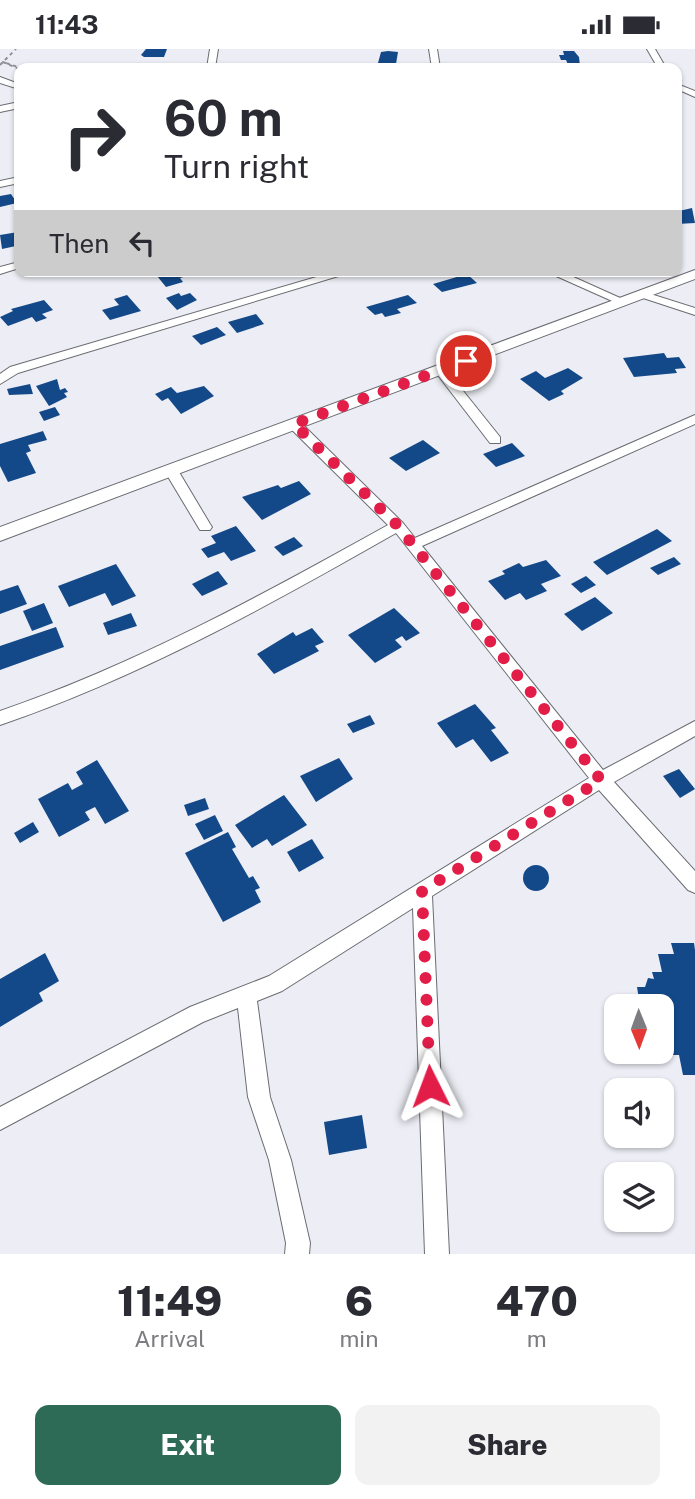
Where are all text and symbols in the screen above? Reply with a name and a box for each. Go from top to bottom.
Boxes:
text: 11:43 [35,9,99,40]
text: 60 m [164,89,283,147]
icon: right [49,91,140,182]
text: Turn right [164,148,309,185]
icon: left [123,224,161,262]
text: Then [49,228,109,259]
pin [436,331,496,391]
icon: arrive [447,342,485,380]
north arrow [604,994,674,1064]
map controls [604,994,674,1232]
position arrow [393,1049,467,1123]
button: sound [604,1078,674,1148]
button: layers [604,1162,674,1232]
text: 11:49 [117,1276,222,1325]
text: 6 [345,1276,373,1325]
text: 470 [496,1276,578,1325]
text: Arrival [134,1325,205,1352]
text: min [339,1325,378,1352]
text: m [527,1325,547,1352]
button: Exit [35,1405,341,1485]
button: Share [355,1405,660,1485]

